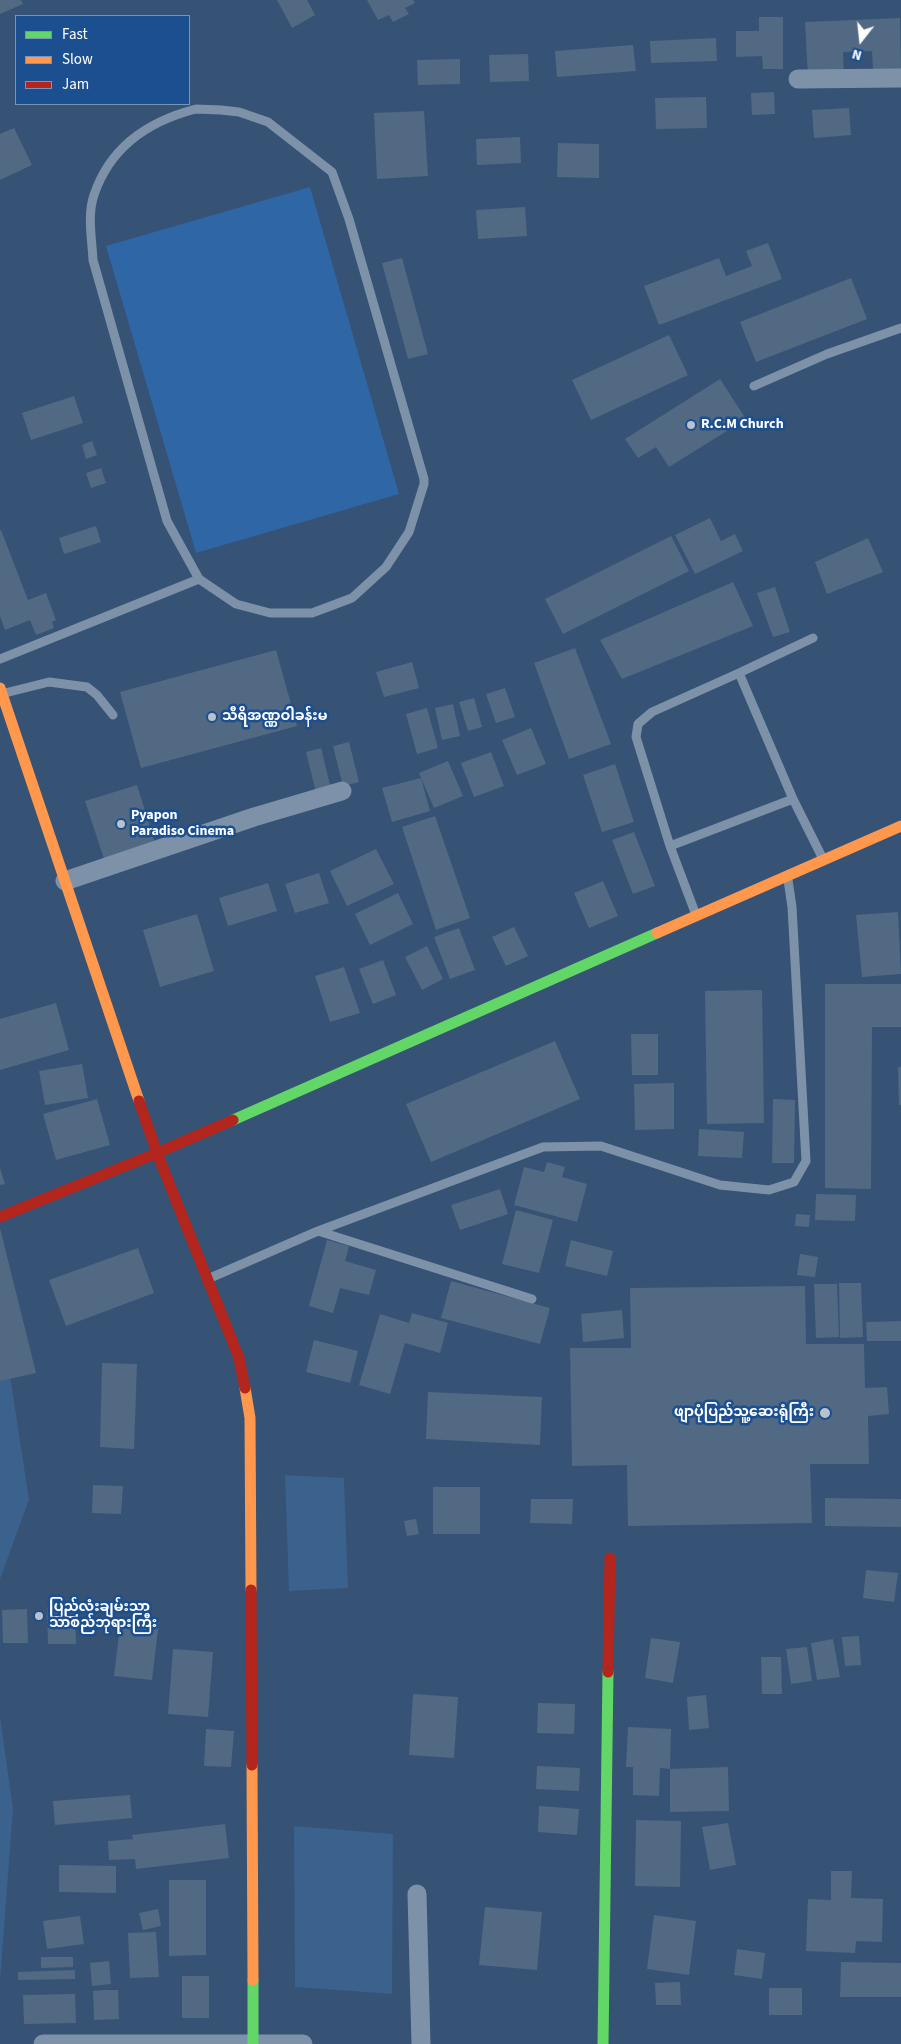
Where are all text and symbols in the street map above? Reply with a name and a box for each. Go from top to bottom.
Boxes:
legend [15,15,190,105]
north arrow [836,15,886,65]
text: Fast [62,24,88,45]
text: N [850,44,864,65]
text: Slow [62,49,93,70]
text: Jam [62,74,89,95]
place label: R.C.M Church [701,417,784,433]
marker: R.C.M Church [685,419,697,431]
place label: သီရိအဏ္ဏဝါခန်းမ [222,709,327,725]
marker: သီရိအဏ္ဏဝါခန်းမ [206,711,218,723]
place label: Pyapon Paradiso Cinema [131,808,234,840]
marker: Pyapon Paradiso Cinema [115,818,127,830]
place label: ဖျာပုံပြည်သူ့ဆေးရုံကြီး [674,1405,814,1421]
marker: ဖျာပုံပြည်သူ့ဆေးရုံကြီး [818,1406,832,1420]
place label: ပြည်လုံးချမ်းသာ သာစည်ဘုရားကြီး [49,1600,157,1632]
marker: ပြည်လုံးချမ်းသာ သာစည်ဘုရားကြီး [33,1610,45,1622]

